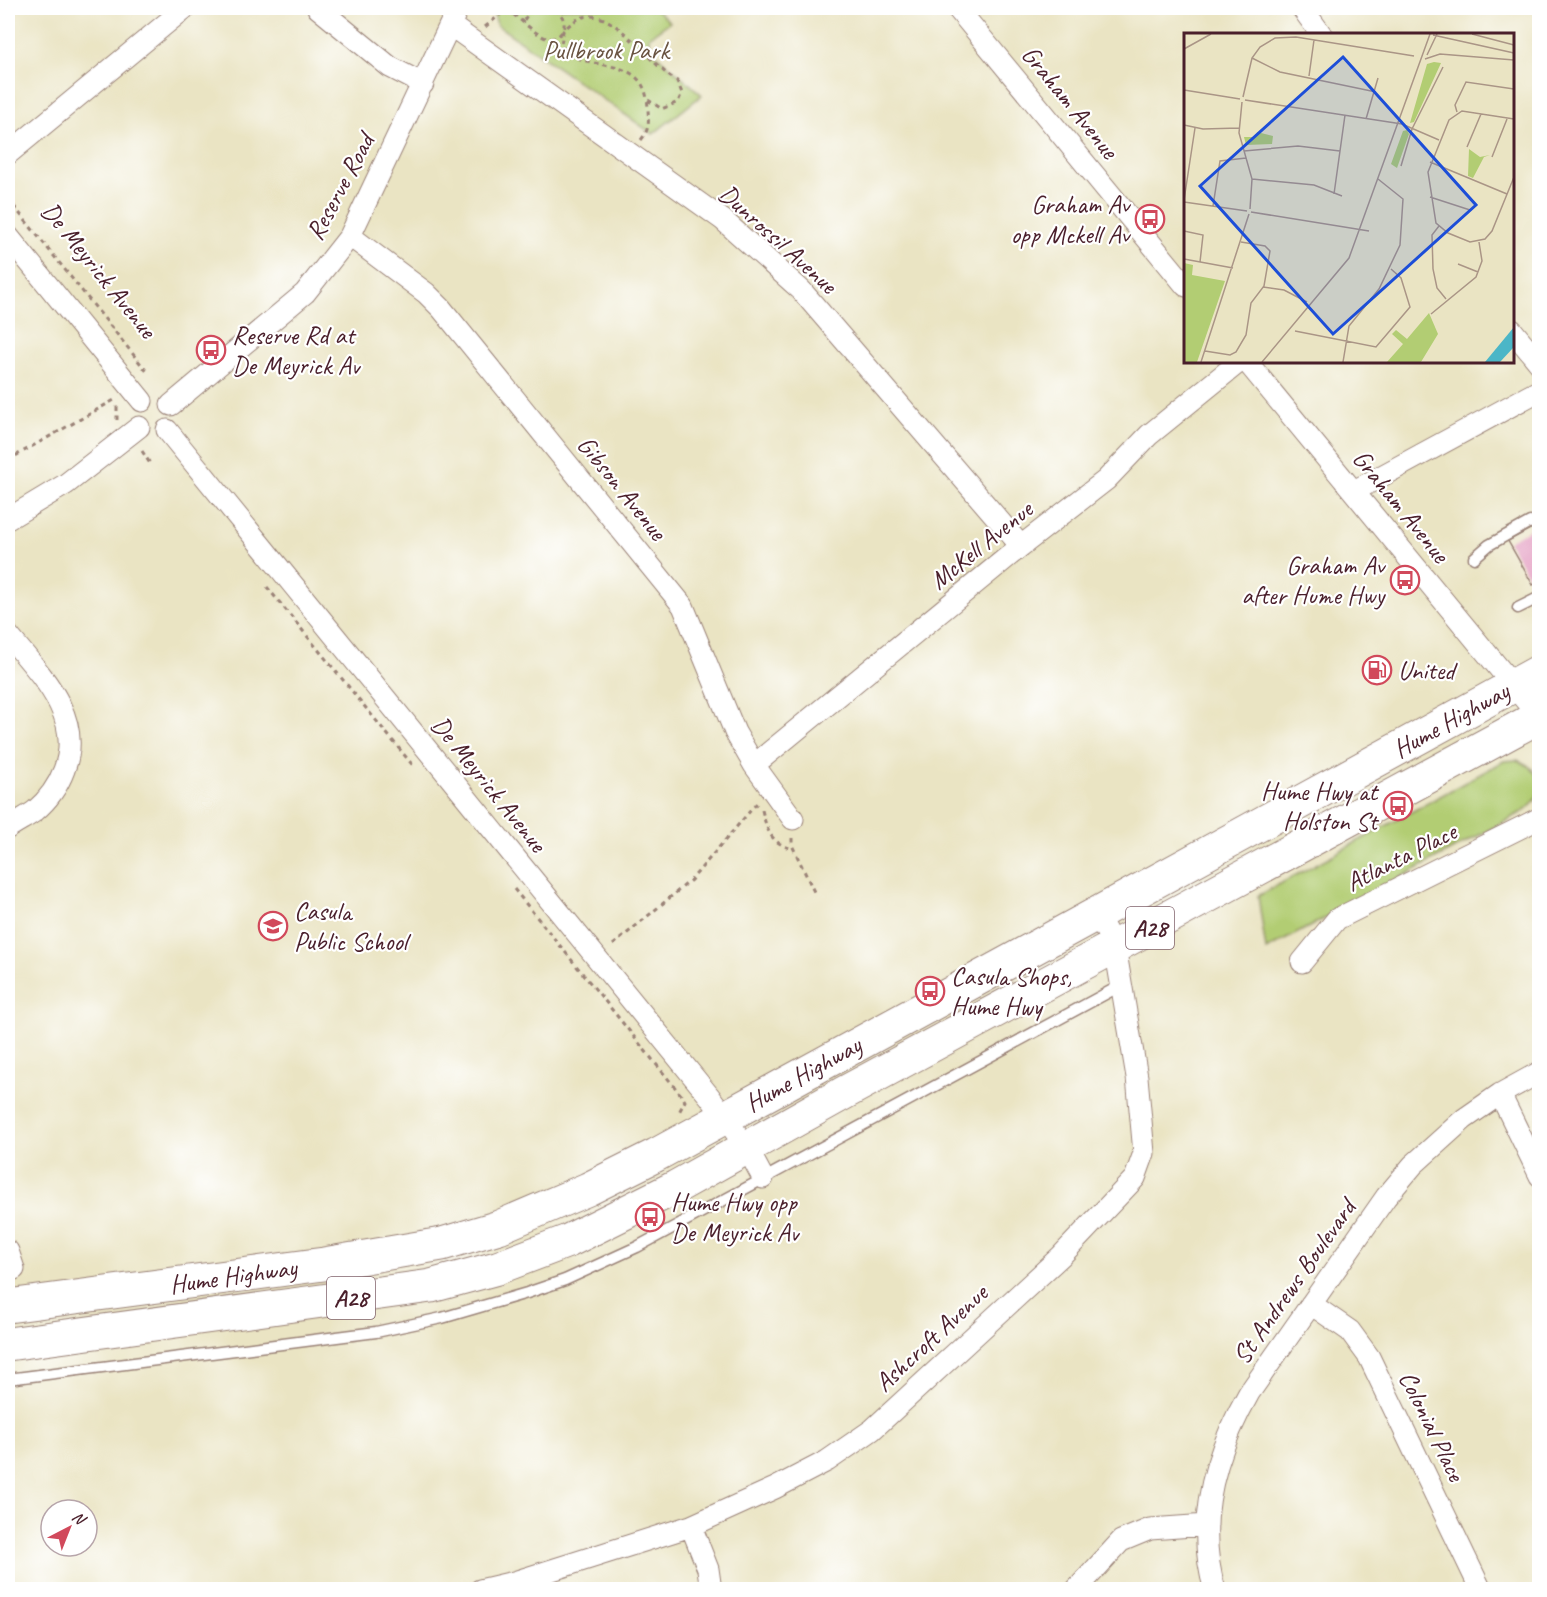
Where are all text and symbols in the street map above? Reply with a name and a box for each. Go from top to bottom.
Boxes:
inset map [1184,33,1514,363]
park label: Pullbrook Park [543,34,672,67]
street label: Graham Avenue [1014,39,1127,166]
street label: Reserve Road [298,125,384,246]
street label: Dunrossil Avenue [712,177,845,302]
place label: Graham Av opp Mckell Av [1011,188,1131,251]
street label: De Meyrick Avenue [34,195,165,346]
bus stop icon: Graham Av opp Mckell Av [1134,203,1166,235]
place label: Reserve Rd at De Meyrick Av [232,319,362,382]
bus stop icon: Reserve Rd at De Meyrick Av [195,334,227,366]
street label: Gibson Avenue [570,429,675,548]
street label: Graham Avenue [1345,443,1458,570]
street label: McKell Avenue [923,492,1041,597]
place label: Graham Av after Hume Hwy [1242,549,1386,612]
bus stop icon: Graham Av after Hume Hwy [1389,564,1421,596]
fuel station icon: United [1361,654,1393,686]
place label: United [1398,654,1458,687]
street label: Hume Highway [1387,674,1517,765]
street label: De Meyrick Avenue [424,709,555,860]
place label: Hume Hwy at Holston St [1261,775,1379,838]
bus stop icon: Hume Hwy at Holston St [1382,790,1414,822]
street label: Atlanta Place [1340,814,1464,899]
place label: Casula Public School [294,895,412,958]
road number: A28 [1126,907,1174,949]
school or university icon: Casula Public School [257,910,289,942]
place label: Casula Shops, Hume Hwy [951,960,1072,1023]
bus stop icon: Casula Shops, Hume Hwy [914,975,946,1007]
street label: Hume Highway [739,1028,869,1119]
place label: Hume Hwy opp De Meyrick Av [671,1186,801,1249]
street label: St Andrews Boulevard [1225,1190,1365,1371]
bus stop icon: Hume Hwy opp De Meyrick Av [634,1201,666,1233]
street label: Hume Highway [167,1250,301,1301]
street label: Ashcroft Avenue [867,1275,996,1399]
road number: A28 [327,1277,375,1319]
street label: Colonial Place [1391,1366,1473,1488]
north arrow [39,1498,99,1558]
text: N [68,1507,91,1530]

